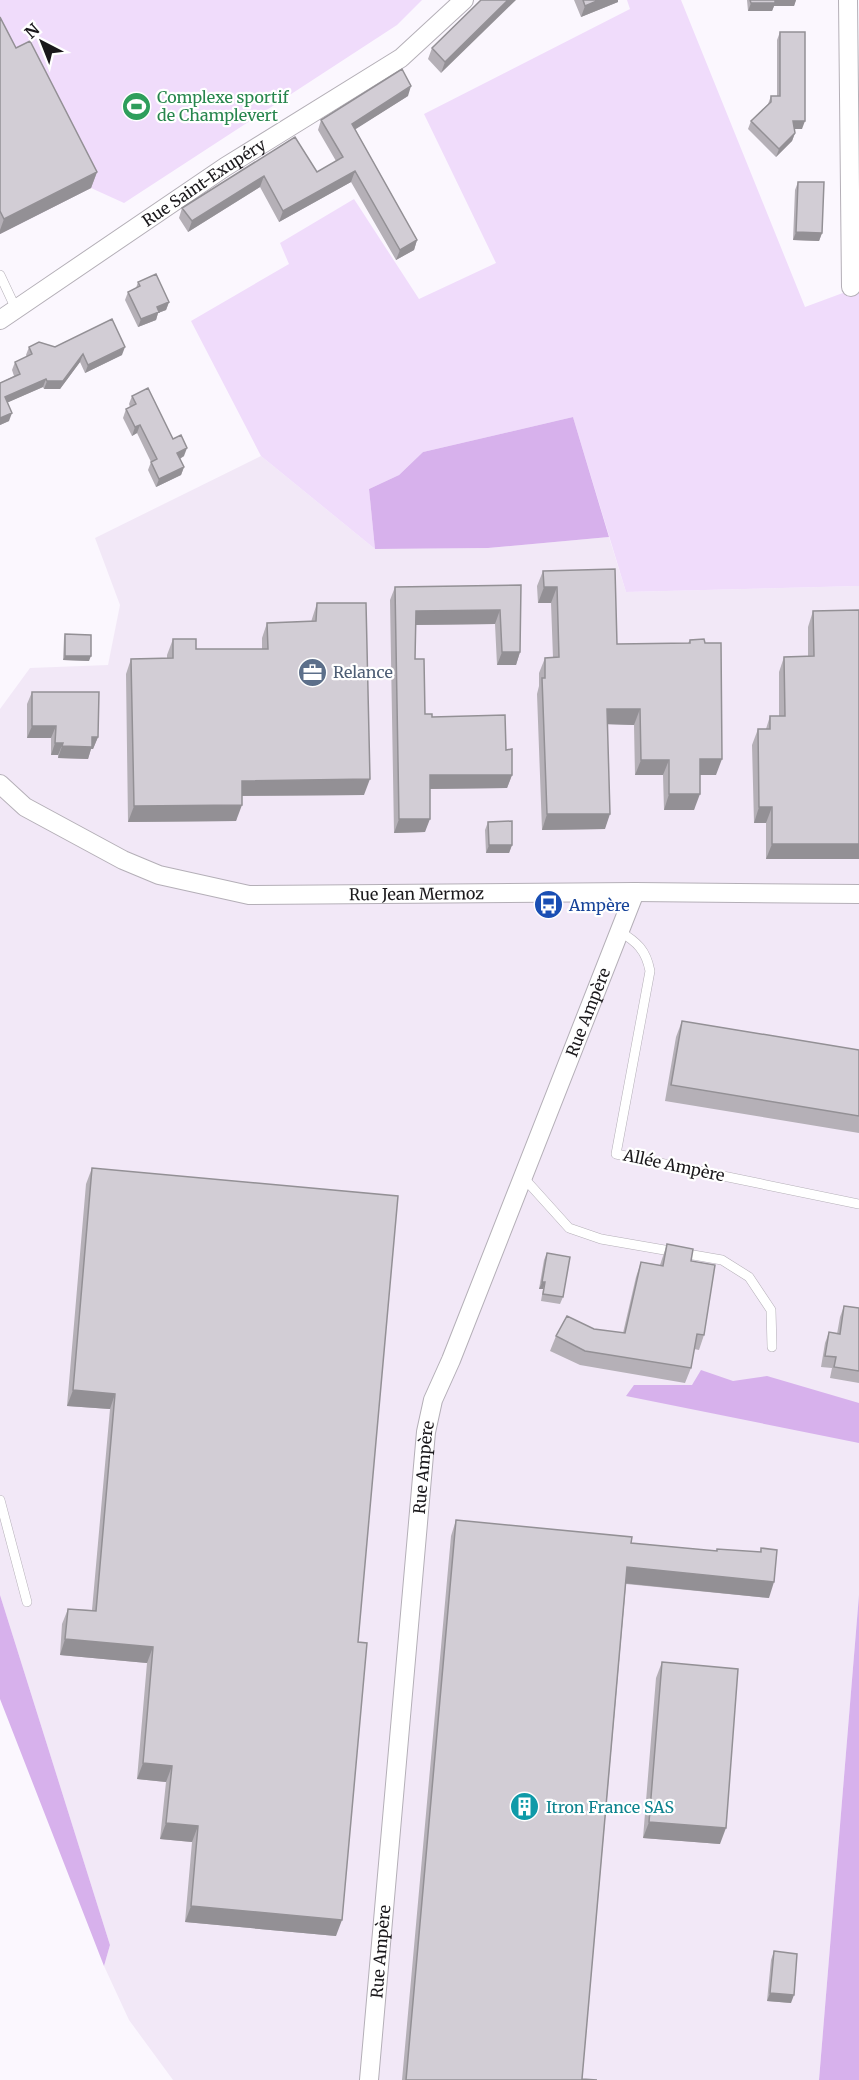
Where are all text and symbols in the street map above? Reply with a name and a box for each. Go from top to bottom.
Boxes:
north arrow [12,12,72,72]
text: N [21,19,44,43]
place label: Complexe sportif de Champlevert [157,87,290,125]
sports icon: Complexe sportif de Champlevert [120,90,152,122]
street label: Rue Saint-Exupéry [138,134,270,230]
office icon: Relance [296,656,328,688]
place label: Relance [333,662,393,682]
street label: Rue Jean Mermoz [349,883,484,904]
bus stop icon: Ampère [532,889,564,921]
place label: Ampère [568,895,630,915]
street label: Rue Ampère [561,965,614,1059]
street label: Allée Ampère [621,1144,726,1185]
street label: Rue Ampère [409,1419,438,1515]
building icon: Itron France SAS [509,1791,541,1823]
place label: Itron France SAS [546,1797,674,1817]
street label: Rue Ampère [366,1904,394,1999]

